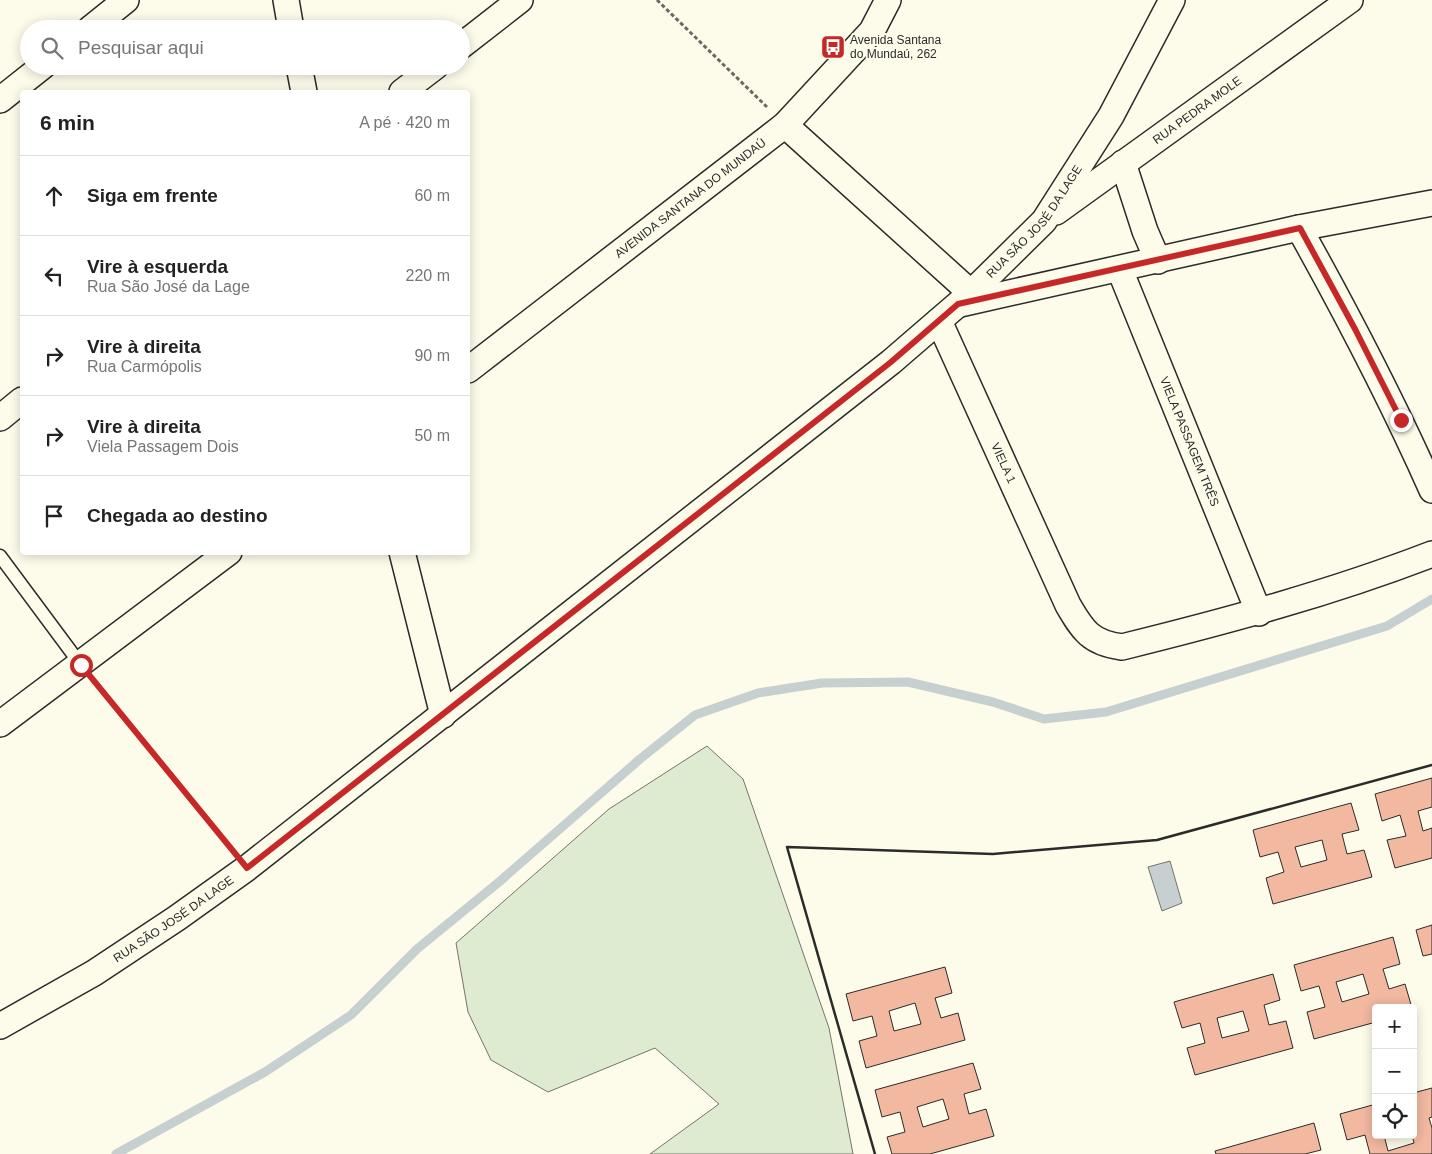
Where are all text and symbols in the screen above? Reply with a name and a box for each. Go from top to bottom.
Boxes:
search box [20,20,470,75]
place label: Avenida Santana do Mundaú, 262 [850,33,942,61]
icon: search [38,34,66,62]
bus stop icon: Avenida Santana do Mundaú, 262 [820,34,846,60]
text: Pesquisar aqui [78,37,204,58]
street label: RUA PEDRA MOLE [1150,74,1244,147]
text: 6 min [40,111,95,134]
text: A pé · 420 m [359,114,450,131]
street label: AVENIDA SANTANA DO MUNDAÚ [612,135,769,261]
street label: RUA SÃO JOSÉ DA LAGE [983,163,1085,281]
icon: ahead [40,182,68,210]
text: Siga em frente [87,185,218,206]
text: 60 m [414,187,450,204]
text: Vire à esquerda [87,256,228,277]
icon: left [40,262,68,290]
text: 220 m [406,267,450,284]
text: Rua São José da Lage [87,278,250,295]
text: Vire à direita [87,336,201,357]
icon: right [40,342,68,370]
text: 90 m [414,347,450,364]
text: Rua Carmópolis [87,358,202,375]
street label: VIELA PASSAGEM TRÊS [1157,375,1222,508]
route end [1390,409,1413,432]
text: Vire à direita [87,416,201,437]
icon: right [40,422,68,450]
text: 50 m [414,427,450,444]
text: Viela Passagem Dois [87,438,239,455]
street label: VIELA 1 [988,440,1019,486]
icon: arrive [40,502,68,530]
text: Chegada ao destino [87,505,268,526]
route start [70,654,93,677]
street label: RUA SÃO JOSÉ DA LAGE [111,873,236,965]
map controls [1372,1004,1417,1139]
button: + [1372,1004,1417,1049]
button: − [1372,1049,1417,1094]
button: locate [1372,1094,1417,1139]

